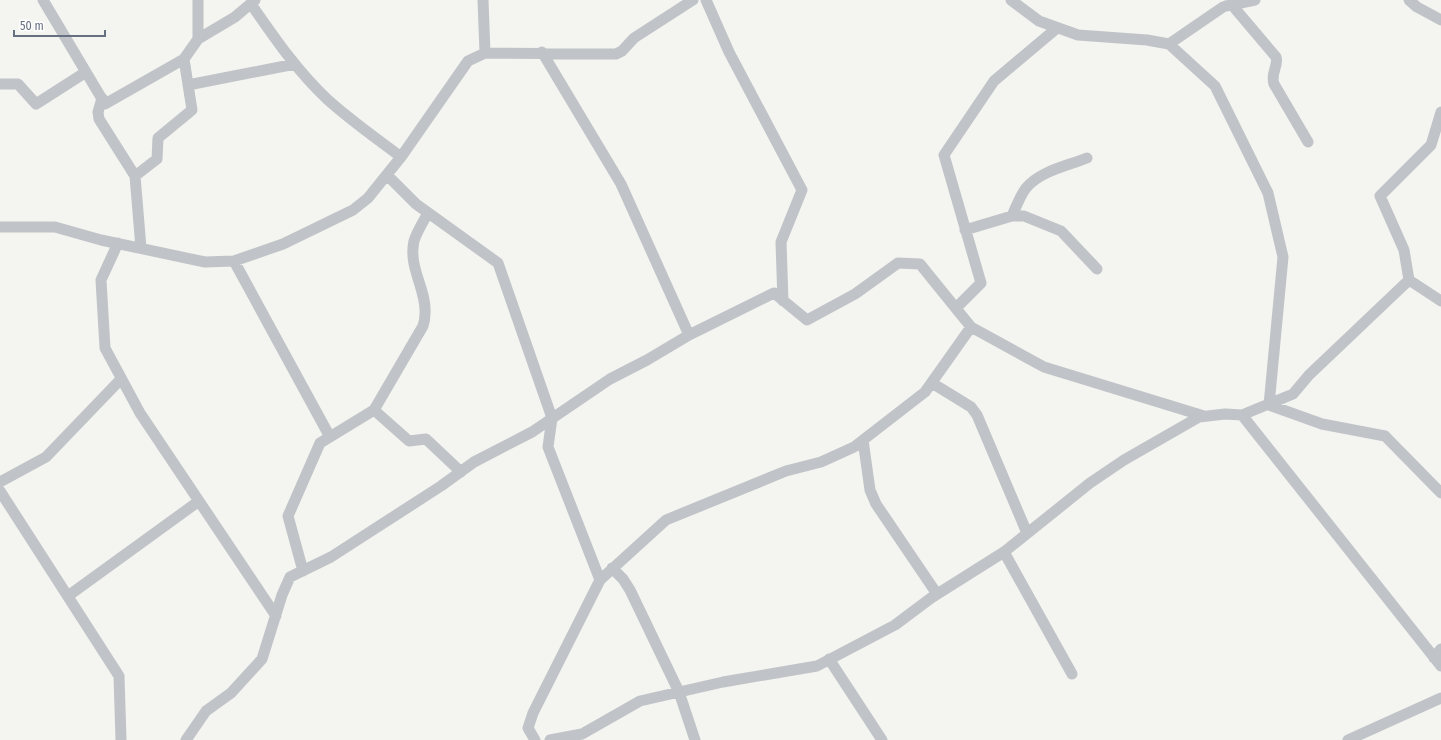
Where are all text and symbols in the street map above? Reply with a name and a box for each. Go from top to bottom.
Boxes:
scale bar [14,12,105,38]
text: 50 m [20,19,44,33]

